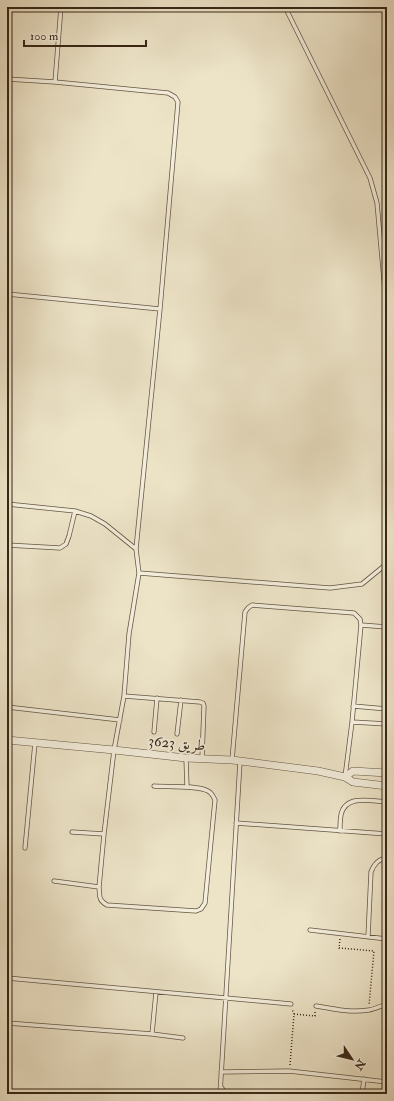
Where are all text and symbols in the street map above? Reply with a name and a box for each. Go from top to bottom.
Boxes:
scale bar [24,22,146,48]
text: 100 m [30,29,59,44]
street label: طريق 3623 [148,732,206,755]
north arrow [332,1039,372,1079]
text: N [351,1056,369,1073]

